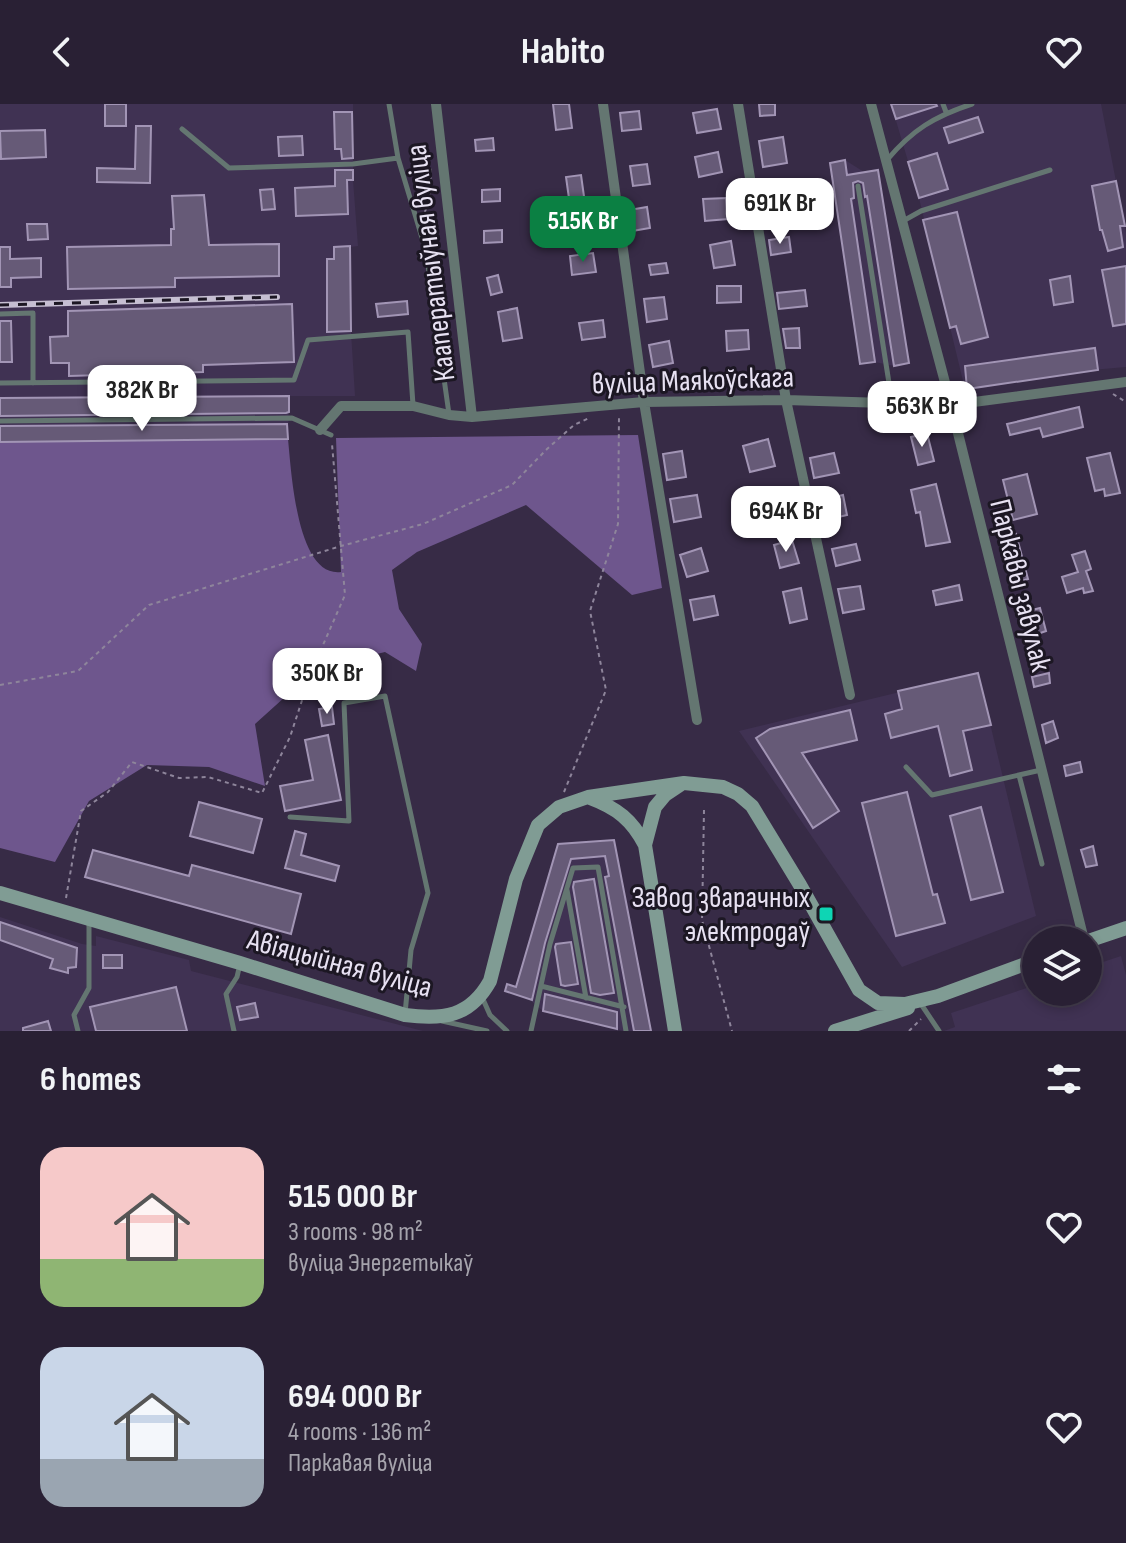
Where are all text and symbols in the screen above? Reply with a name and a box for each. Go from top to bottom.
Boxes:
icon: back [40,30,84,74]
icon: heart [1042,30,1086,74]
text: Habito [521,31,605,74]
street label: Кааператыўная вуліца [399,142,463,383]
pin: 691K Br [706,178,854,246]
text: 691K Br [744,188,816,219]
pin: 515K Br [509,196,657,264]
text: 515K Br [548,206,618,237]
street label: вуліца Маякоўскага [591,359,795,403]
pin: 382K Br [68,365,216,433]
text: 382K Br [106,375,178,406]
pin: 563K Br [848,381,996,449]
text: 563K Br [886,391,958,422]
pin: 694K Br [712,486,860,554]
street label: Паркавы завулак [981,495,1059,676]
text: 694K Br [749,496,823,527]
pin: 350K Br [253,648,401,716]
text: 350K Br [291,658,363,689]
place label: Завод зварачных электродаў [631,880,810,950]
marker: Завод зварачных электродаў [817,905,835,923]
street label: Авіяцыйная вуліца [243,922,436,1006]
map controls [1022,926,1102,1006]
button: layers [1022,926,1102,1006]
icon: filters [1042,1057,1086,1101]
text: 6 homes [40,1059,141,1100]
text: 515 000 Br [288,1176,417,1217]
icon: home [104,1179,200,1275]
icon: heart [1042,1205,1086,1249]
text: 3 rooms · 98 m² [288,1217,423,1248]
text: вуліца Энергетыкаў [288,1248,473,1279]
text: 694 000 Br [288,1376,422,1417]
icon: home [104,1379,200,1475]
icon: heart [1042,1405,1086,1449]
text: 4 rooms · 136 m² [288,1417,431,1448]
text: Паркавая вуліца [288,1448,433,1479]

